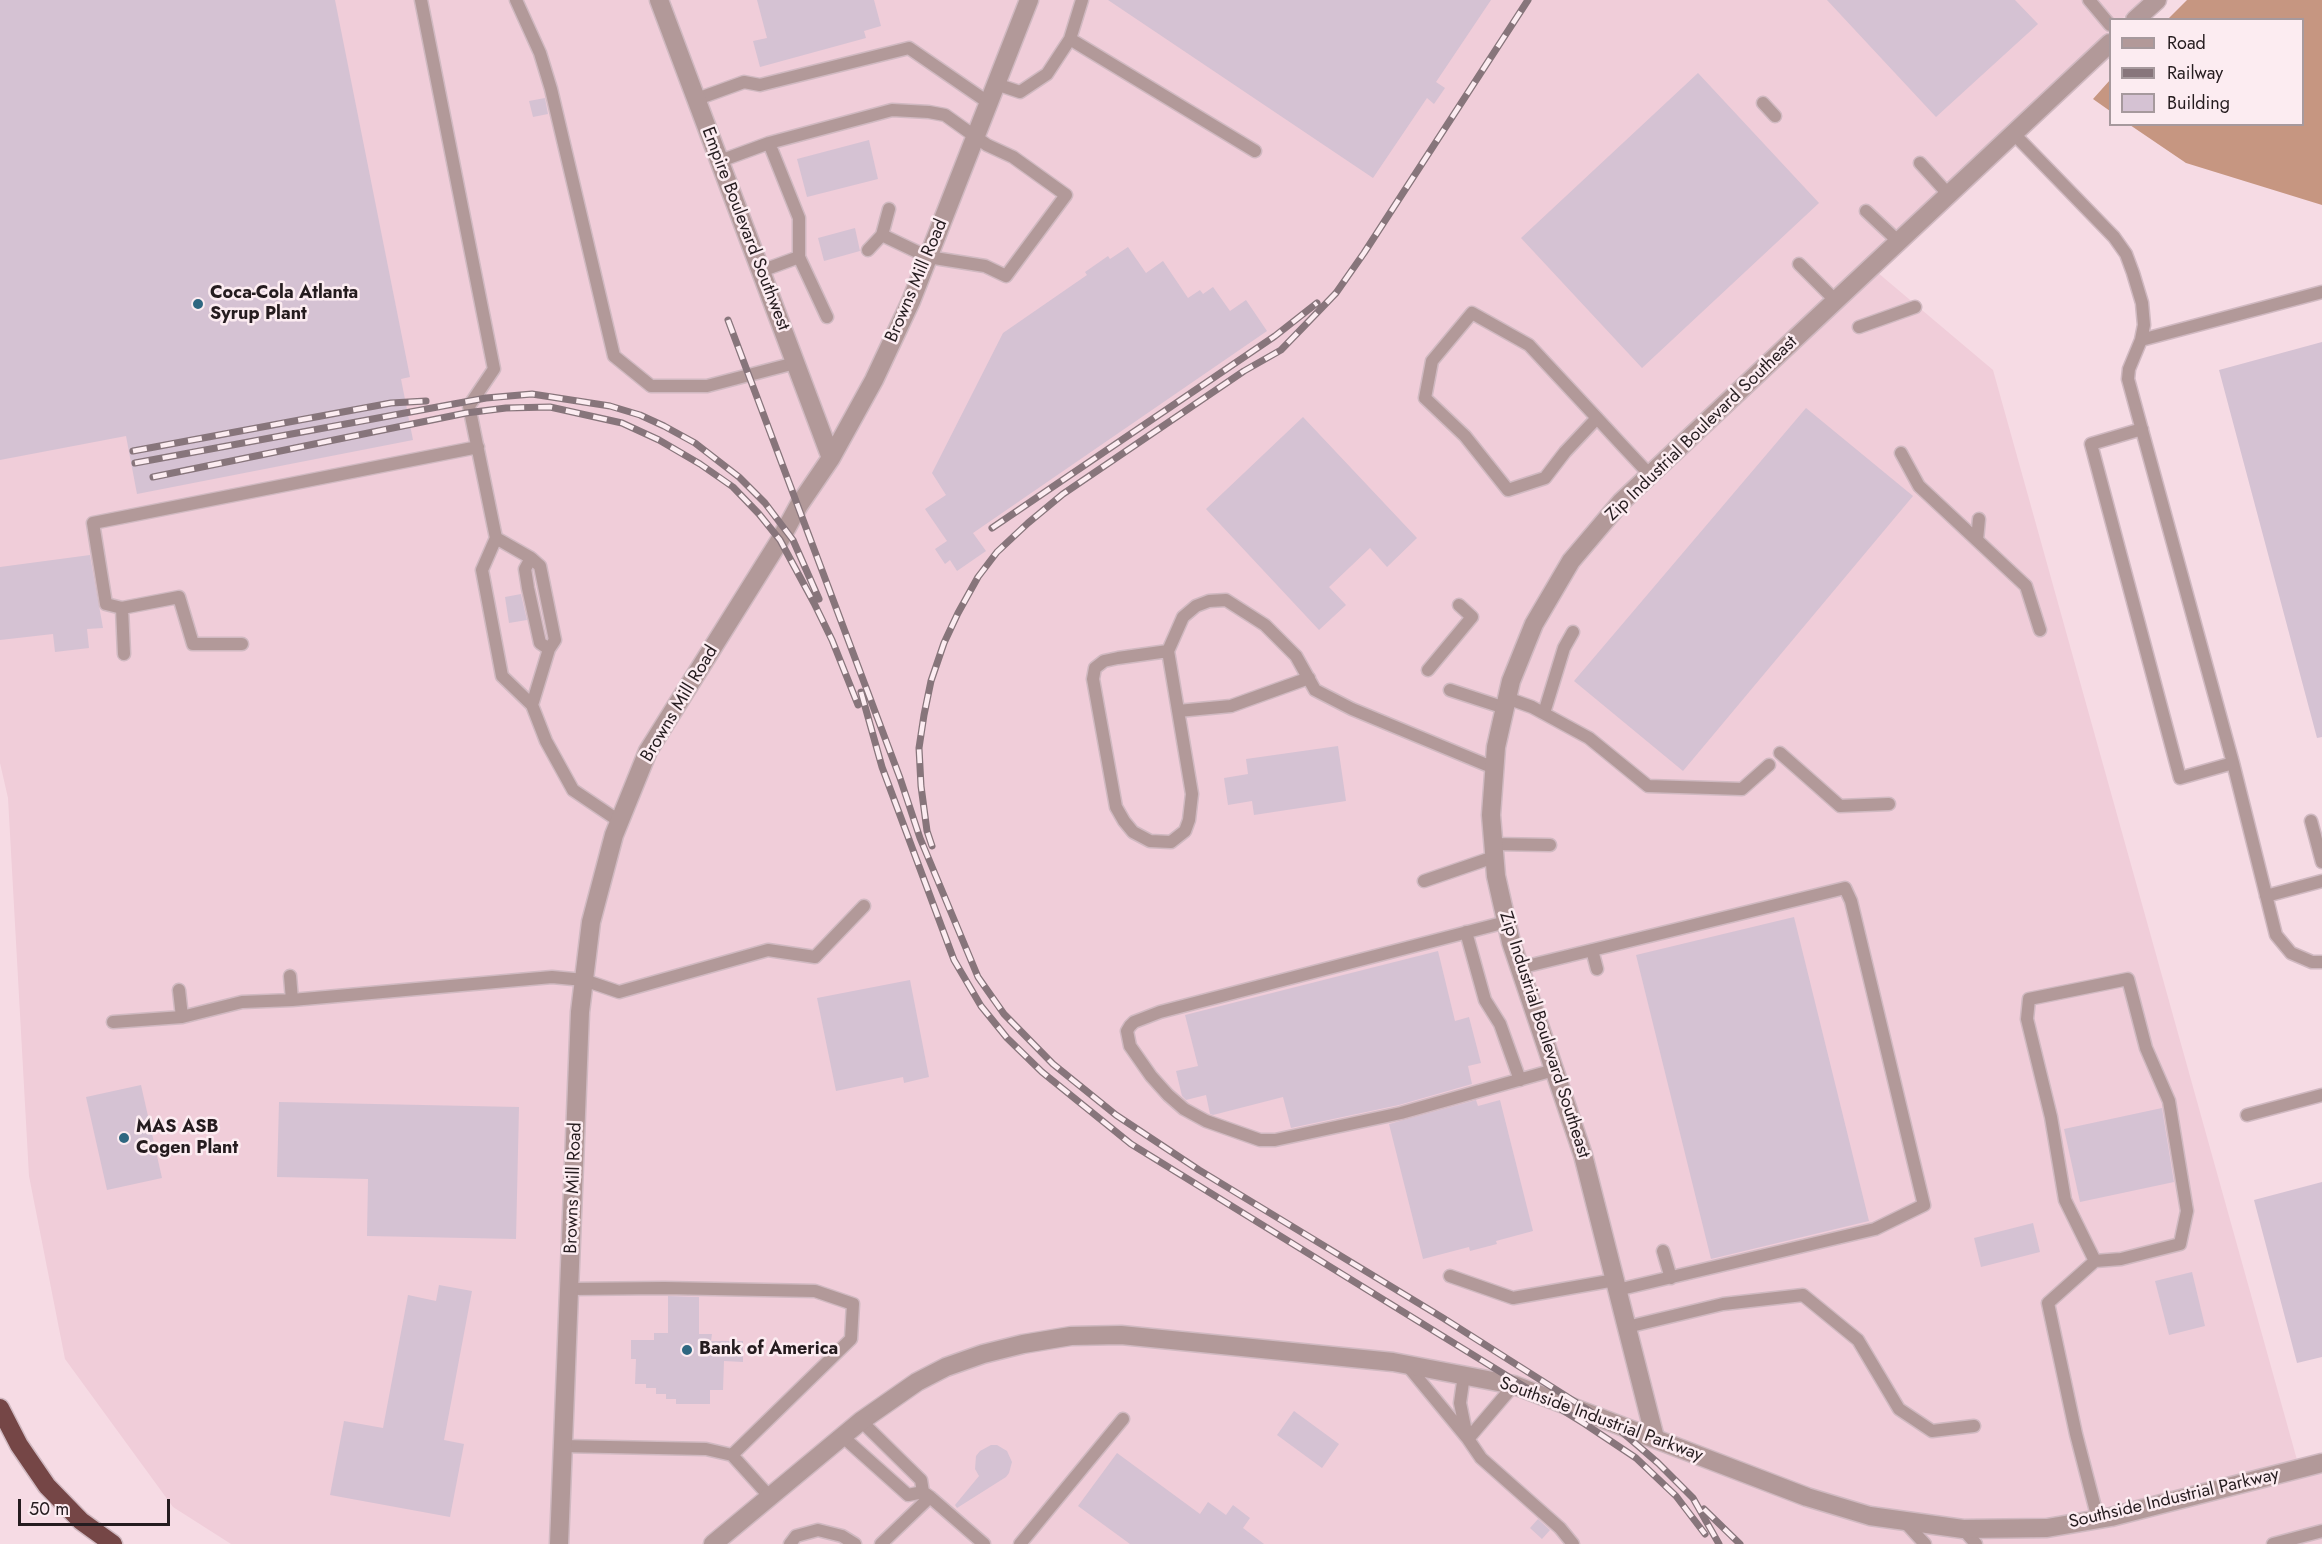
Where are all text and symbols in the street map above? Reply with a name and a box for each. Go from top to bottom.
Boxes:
legend [2109,18,2304,126]
text: Road [2167,30,2206,56]
text: Railway [2167,60,2223,86]
text: Building [2167,90,2230,116]
street label: Empire Boulevard Southwest [696,124,794,334]
street label: Browns Mill Road [881,216,953,346]
place label: Coca-Cola Atlanta Syrup Plant [210,283,358,326]
marker: Coca-Cola Atlanta Syrup Plant [191,297,205,311]
street label: Zip Industrial Boulevard Southeast [1602,332,1802,526]
street label: Browns Mill Road [637,642,723,766]
street label: Zip Industrial Boulevard Southeast [1494,909,1594,1161]
place label: MAS ASB Cogen Plant [136,1117,238,1160]
street label: Browns Mill Road [561,1122,587,1254]
marker: MAS ASB Cogen Plant [117,1131,131,1145]
place label: Bank of America [699,1339,838,1361]
marker: Bank of America [680,1343,694,1357]
street label: Southside Industrial Parkway [1496,1373,1706,1467]
street label: Southside Industrial Parkway [2067,1464,2281,1534]
scale bar [21,1487,172,1525]
text: 50 m [29,1496,69,1522]

